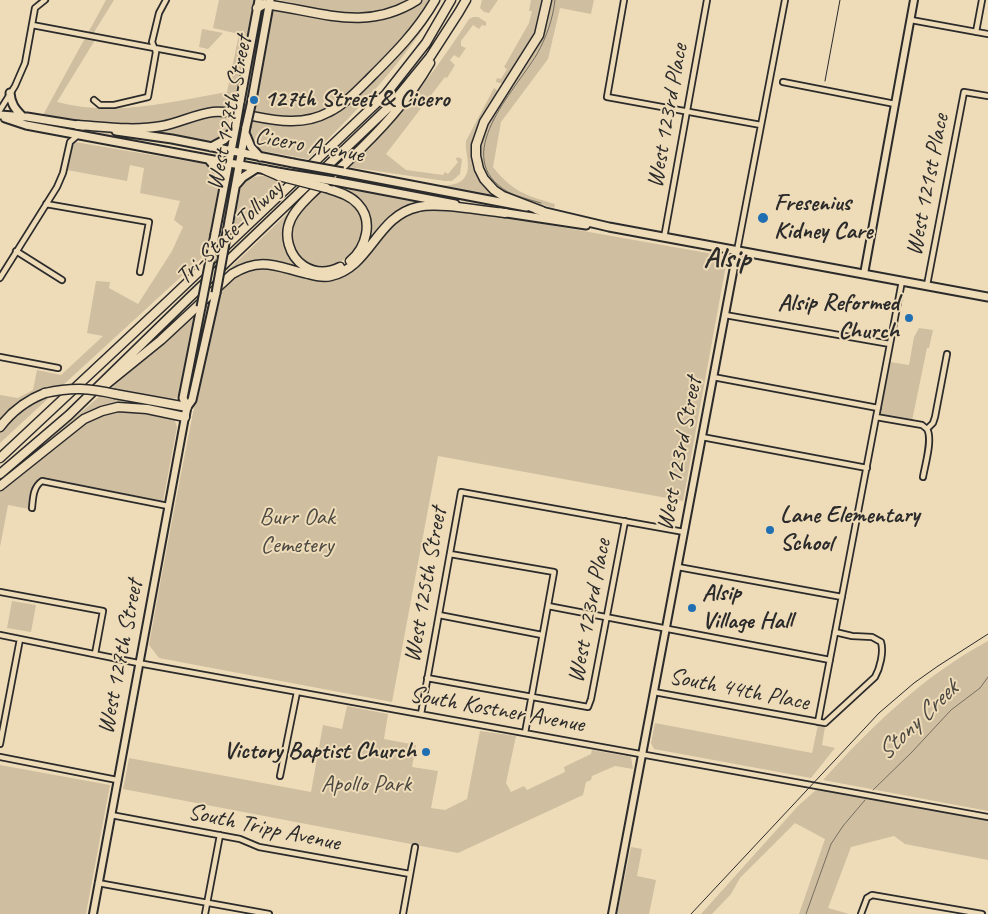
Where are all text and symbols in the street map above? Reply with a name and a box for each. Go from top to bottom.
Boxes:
street label: West 127th Street [201,33,259,193]
street label: West 123rd Place [641,42,695,190]
place label: 127th Street & Cicero [264,86,449,114]
marker: 127th Street & Cicero [248,94,260,106]
street label: West 121st Place [900,112,956,258]
street label: Cicero Avenue [252,122,366,170]
street label: Tri-State Tollway [170,175,290,291]
place label: Fresenius Kidney Care [774,190,873,246]
marker: Fresenius Kidney Care [756,211,770,225]
district label: Alsip [704,242,750,276]
place label: Alsip Reformed Church [778,290,899,346]
marker: Alsip Reformed Church [903,312,915,324]
street label: West 123rd Street [651,375,709,533]
place label: Lane Elementary School [780,502,919,558]
park label: Burr Oak Cemetery [259,504,335,560]
street label: West 125th Street [398,505,454,665]
marker: Lane Elementary School [764,524,776,536]
street label: West 123rd Place [562,537,618,685]
street label: West 127th Street [92,577,150,737]
place label: Alsip Village Hall [702,580,792,636]
marker: Alsip Village Hall [686,602,698,614]
street label: South 44th Place [667,662,811,718]
water label: Stony Creek [871,675,965,767]
street label: South Kostner Avenue [407,680,587,740]
place label: Victory Baptist Church [224,738,416,766]
marker: Victory Baptist Church [420,746,432,758]
park label: Apollo Park [321,771,411,799]
street label: South Tripp Avenue [185,798,343,858]

